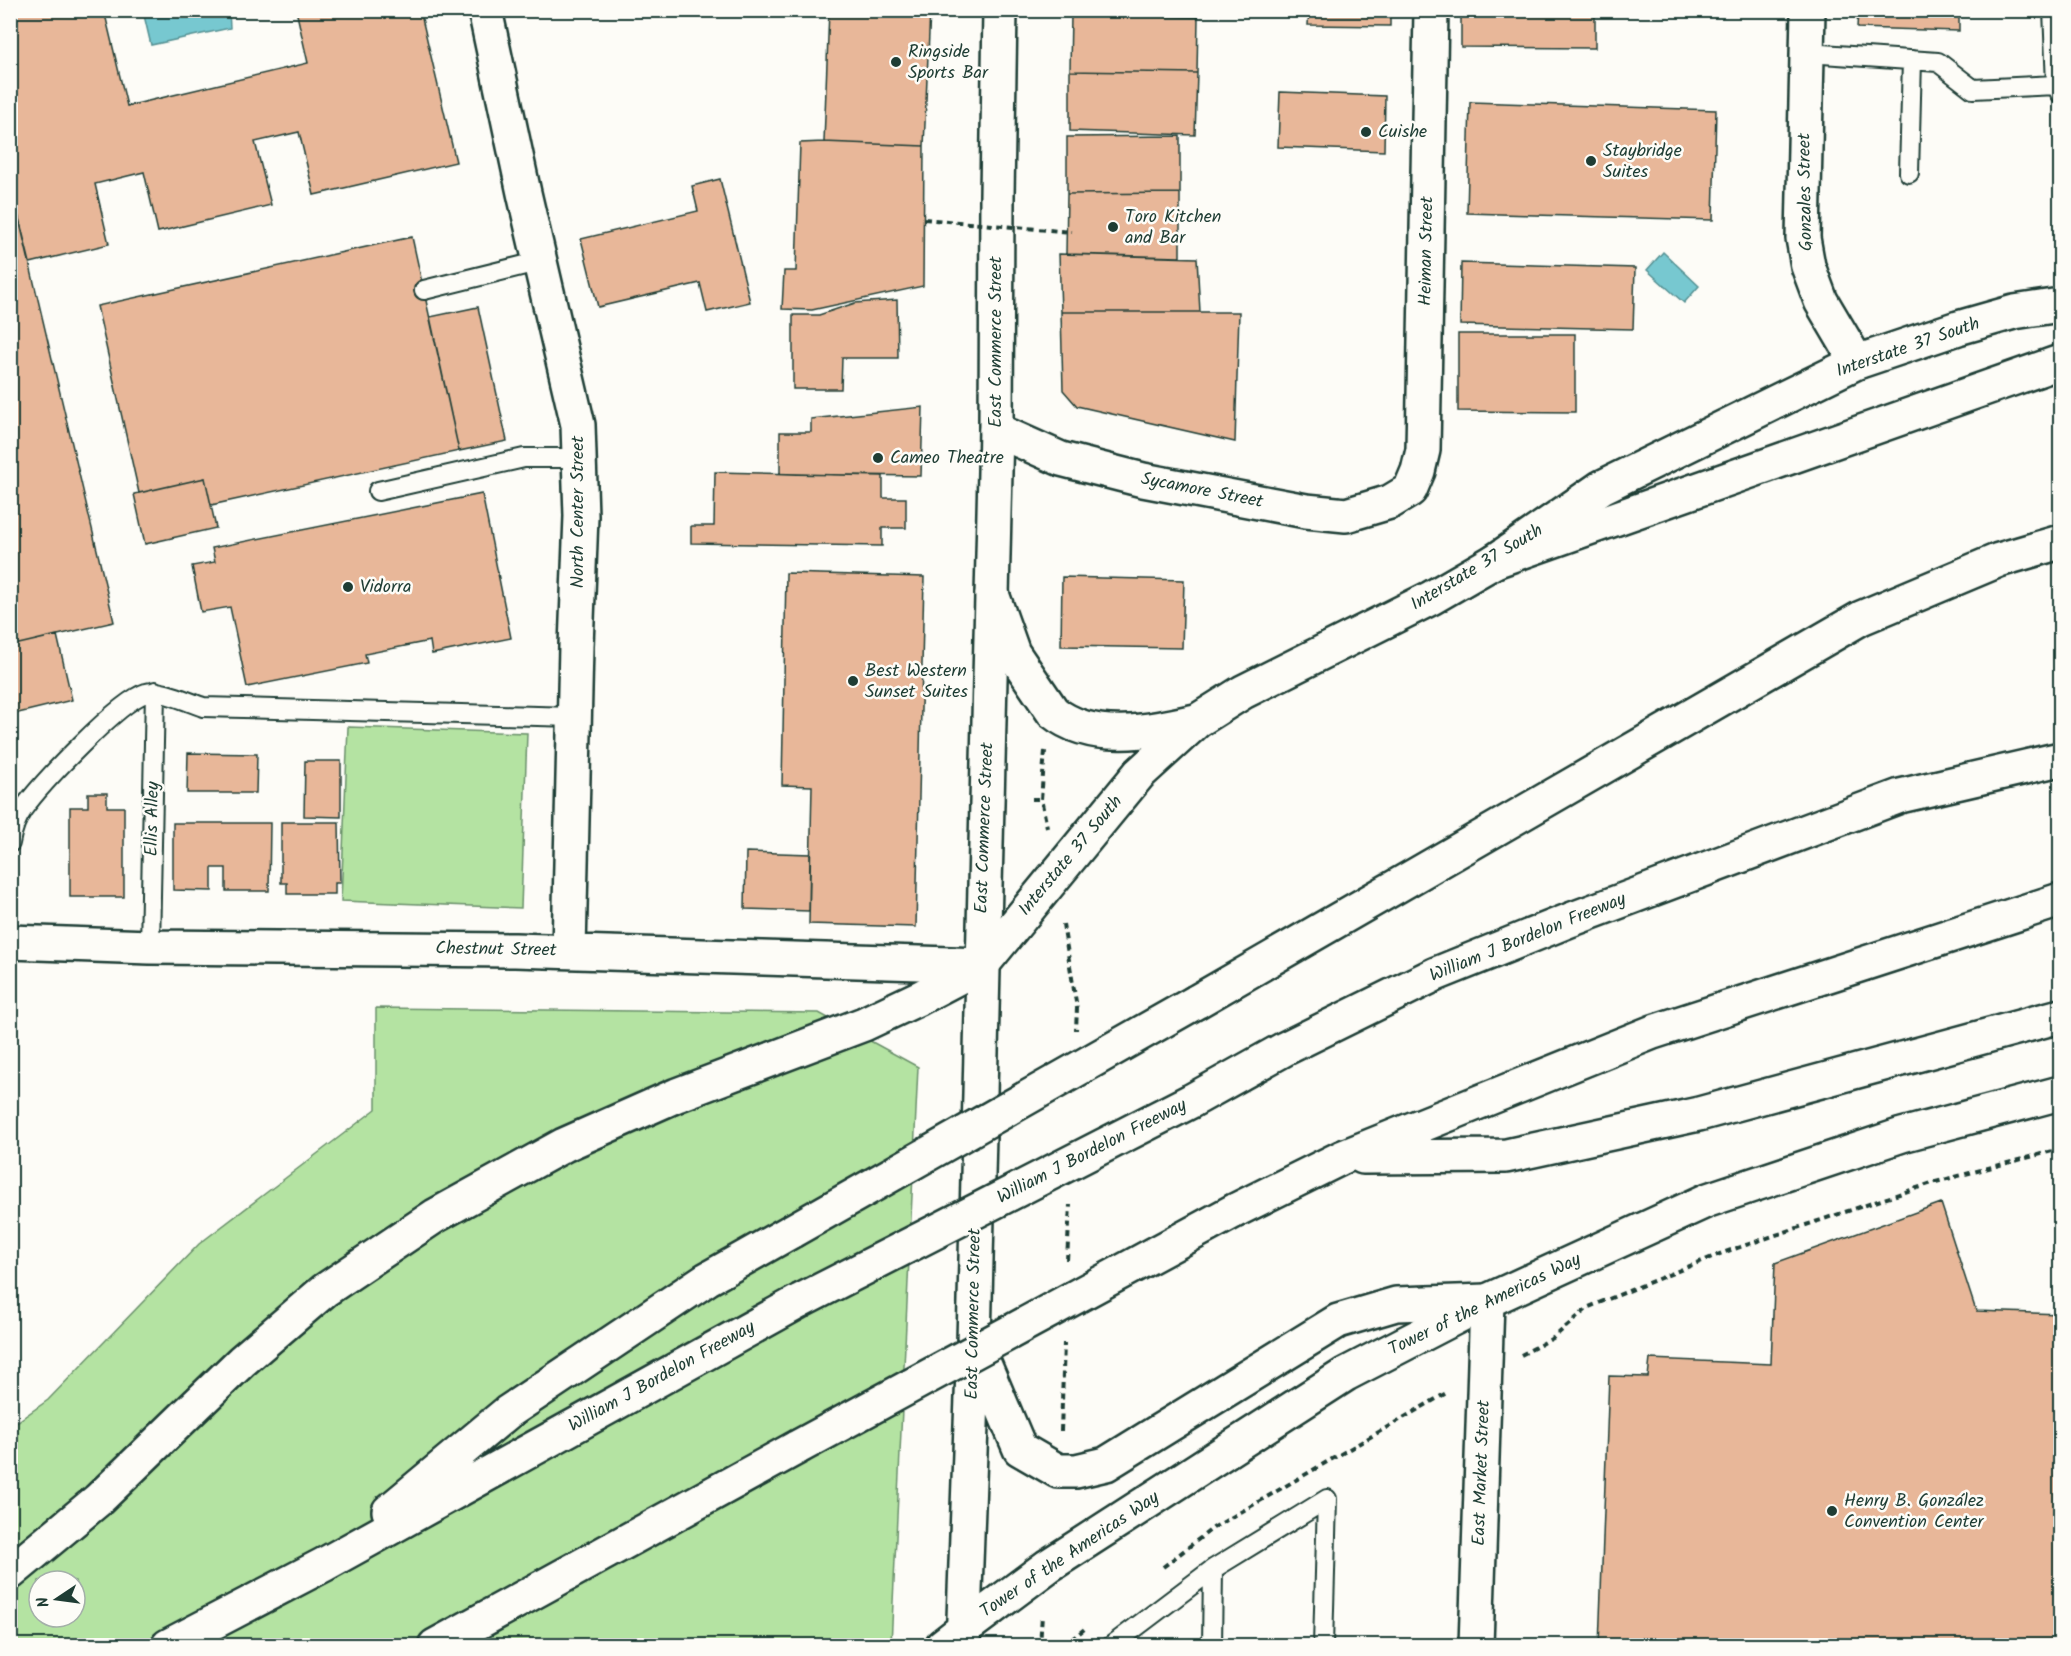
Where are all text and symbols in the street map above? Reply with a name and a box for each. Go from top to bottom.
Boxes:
place label: Ringside Sports Bar [908,38,989,88]
marker: Ringside Sports Bar [889,55,903,69]
place label: Cuishe [1378,118,1427,147]
marker: Cuishe [1359,125,1373,139]
street label: Gonzales Street [1790,132,1822,251]
place label: Staybridge Suites [1603,137,1682,187]
marker: Staybridge Suites [1584,154,1598,168]
street label: Heiman Street [1412,195,1442,306]
place label: Toro Kitchen and Bar [1125,203,1221,253]
marker: Toro Kitchen and Bar [1106,220,1120,234]
street label: East Commerce Street [982,255,1011,428]
street label: Interstate 37 South [1832,310,1984,386]
street label: North Center Street [564,435,593,588]
place label: Cameo Theatre [890,444,1004,473]
marker: Cameo Theatre [871,451,885,465]
street label: Sycamore Street [1138,465,1267,517]
street label: Interstate 37 South [1405,517,1549,619]
place label: Vidorra [360,573,411,602]
marker: Vidorra [341,580,355,594]
place label: Best Western Sunset Suites [865,657,968,707]
marker: Best Western Sunset Suites [846,674,860,688]
street label: East Commerce Street [968,741,1003,914]
street label: Ellis Alley [138,781,168,857]
street label: Interstate 37 South [1012,789,1130,923]
street label: William J Bordelon Freeway [1425,885,1631,991]
street label: Chestnut Street [435,934,558,966]
street label: William J Bordelon Freeway [992,1091,1192,1213]
street label: East Commerce Street [958,1227,990,1400]
street label: Tower of the Americas Way [1384,1245,1587,1364]
street label: William J Bordelon Freeway [563,1313,761,1441]
street label: East Market Street [1465,1399,1499,1546]
street label: Tower of the Americas Way [974,1484,1166,1626]
place label: Henry B. González Convention Center [1844,1487,1985,1537]
marker: Henry B. González Convention Center [1825,1504,1839,1518]
north arrow [27,1569,87,1629]
text: N [31,1594,57,1610]

